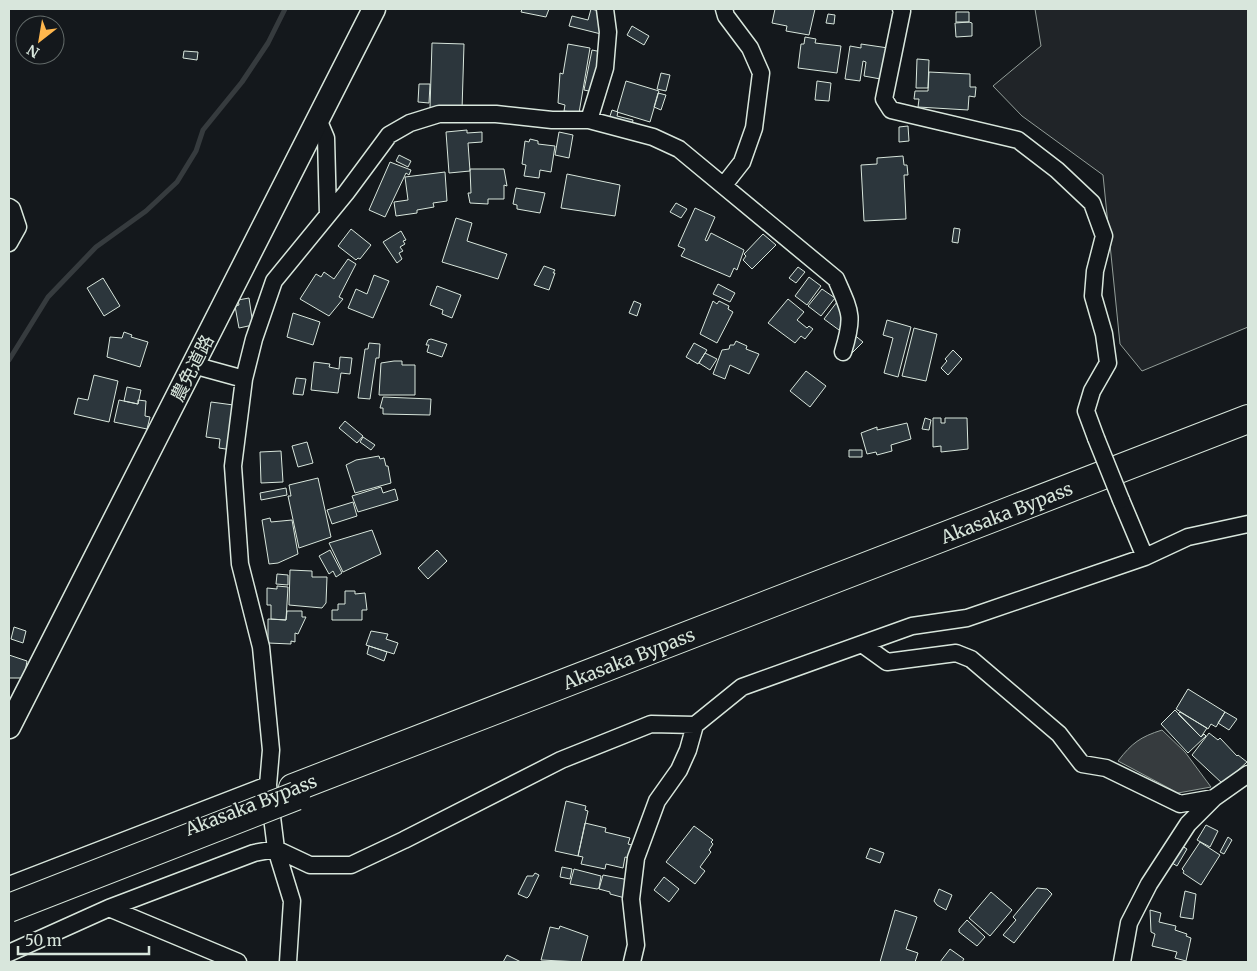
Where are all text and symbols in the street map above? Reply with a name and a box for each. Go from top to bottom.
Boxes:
north arrow [15,15,65,65]
text: N [24,41,43,62]
street label: 農免道路 [165,331,219,405]
street label: Akasaka Bypass [936,476,1076,548]
street label: Akasaka Bypass [559,622,698,694]
street label: Akasaka Bypass [181,769,320,841]
scale bar [18,924,149,956]
text: 50 m [25,931,62,950]

